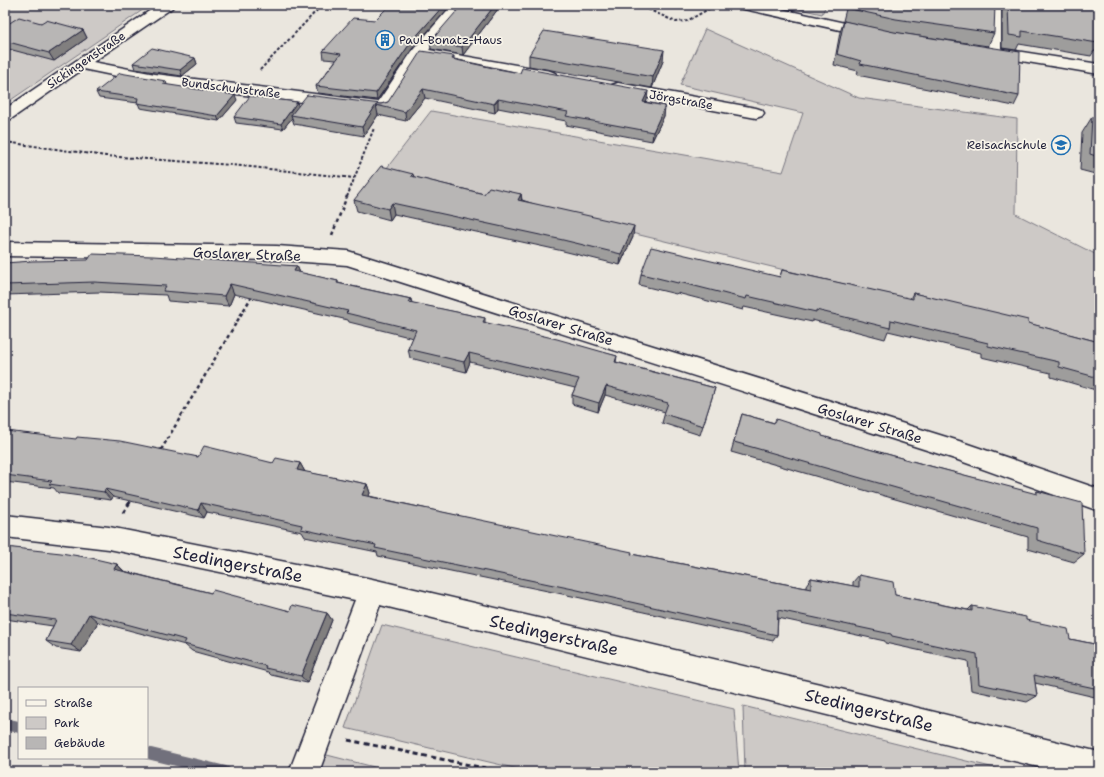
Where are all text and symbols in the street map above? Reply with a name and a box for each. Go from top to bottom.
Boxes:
street label: Sickingenstraße [43,28,129,92]
building icon: Paul-Bonatz-Haus [374,29,396,51]
place label: Paul-Bonatz-Haus [399,32,502,48]
street label: Bundschuhstraße [181,74,282,102]
street label: Jörgstraße [648,87,714,114]
school or university icon: Reisachschule [1050,134,1072,156]
place label: Reisachschule [967,137,1047,153]
street label: Goslarer Straße [193,243,302,265]
street label: Goslarer Straße [507,301,615,349]
street label: Goslarer Straße [816,399,924,447]
street label: Stedingerstraße [171,541,305,587]
street label: Stedingerstraße [487,609,621,661]
street label: Stedingerstraße [802,683,936,737]
legend [18,687,148,759]
text: Straße [54,695,93,711]
text: Park [54,715,80,731]
text: Gebäude [54,735,105,751]

